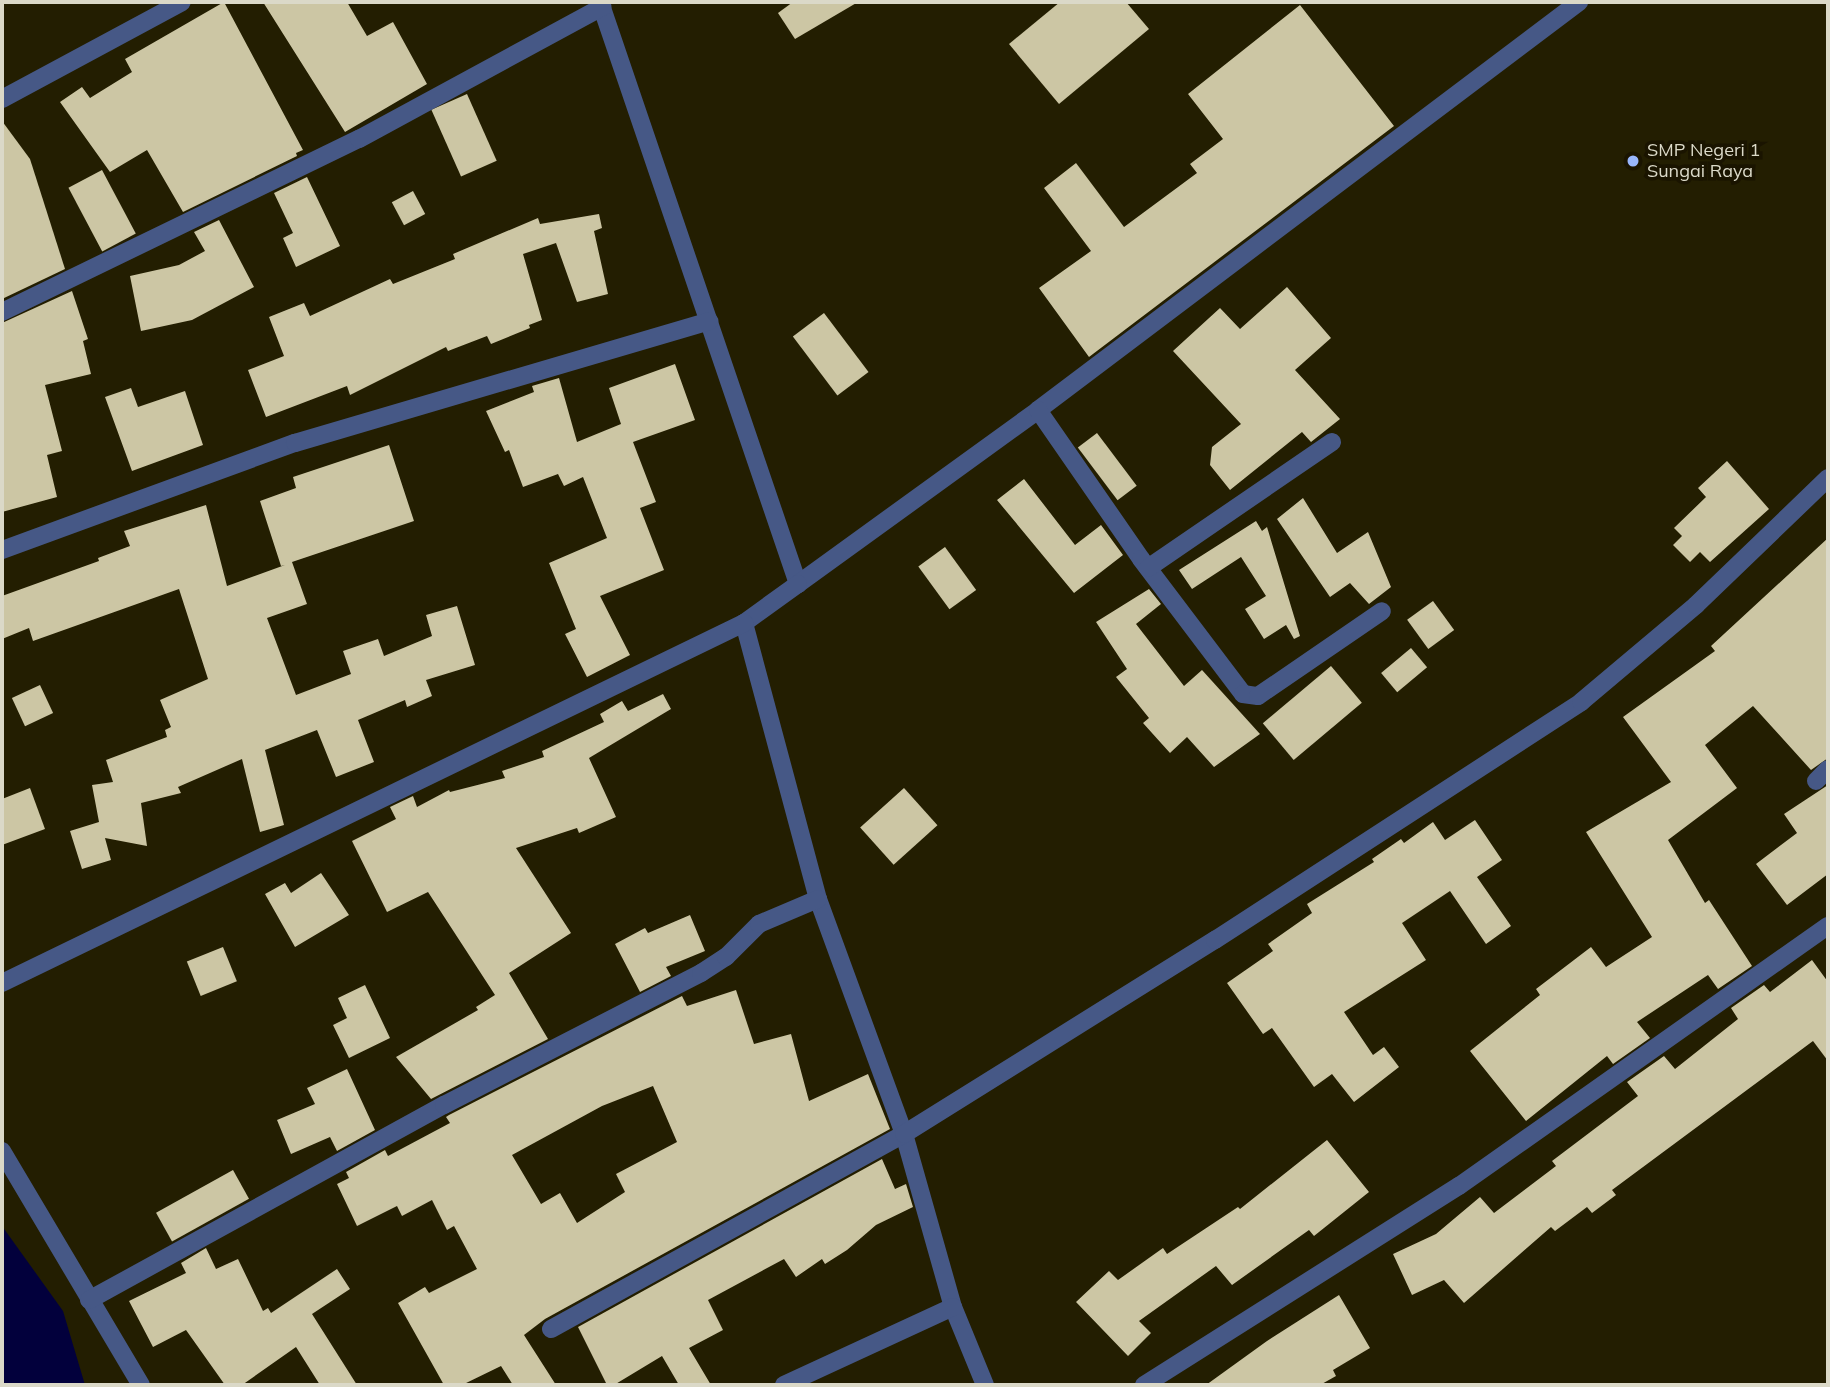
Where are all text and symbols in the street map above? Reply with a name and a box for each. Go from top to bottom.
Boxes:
place label: SMP Negeri 1 Sungai Raya [1647,140,1760,182]
marker: SMP Negeri 1 Sungai Raya [1625,153,1641,169]

